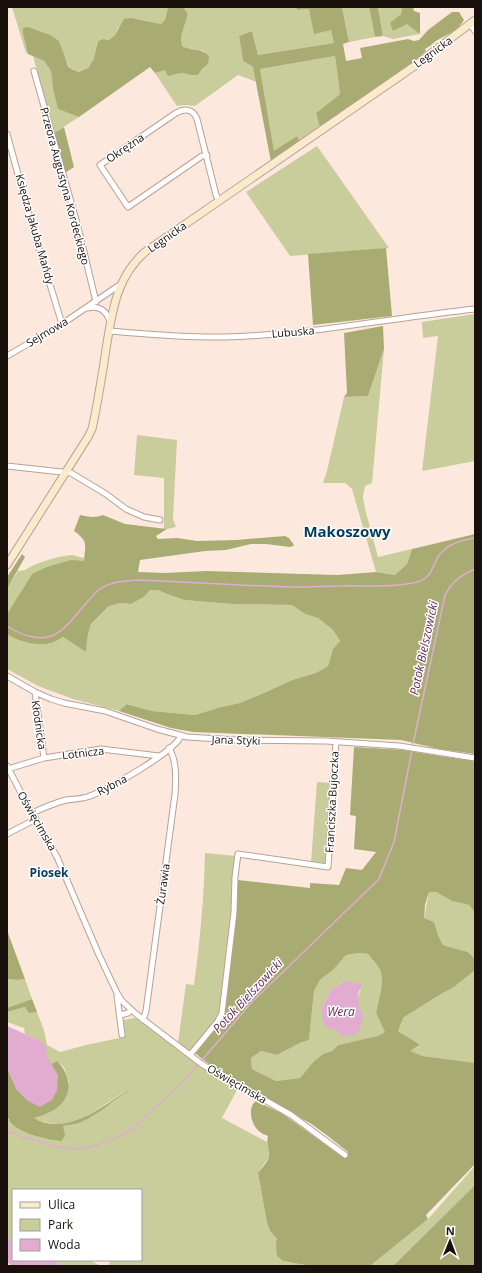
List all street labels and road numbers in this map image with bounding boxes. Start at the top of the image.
street label: Legnicka [410,32,455,71]
street label: Przeora Augustyna Kordeckiego [37,105,94,267]
street label: Okrężna [103,129,147,166]
street label: Księdza Jakuba Mańdy [13,172,59,286]
street label: Legnicka [144,218,189,256]
street label: Sejmowa [23,313,71,350]
street label: Lubuska [271,322,315,341]
street label: Kłodnicka [29,699,50,751]
street label: Jana Styki [210,731,261,748]
street label: Lotnicza [61,742,105,763]
street label: Franciszka Bujoczka [321,751,342,853]
street label: Rybna [94,771,129,798]
street label: Oświęcimska [14,788,61,853]
street label: Żurawia [152,863,173,905]
street label: Oświęcimska [205,1060,270,1107]

